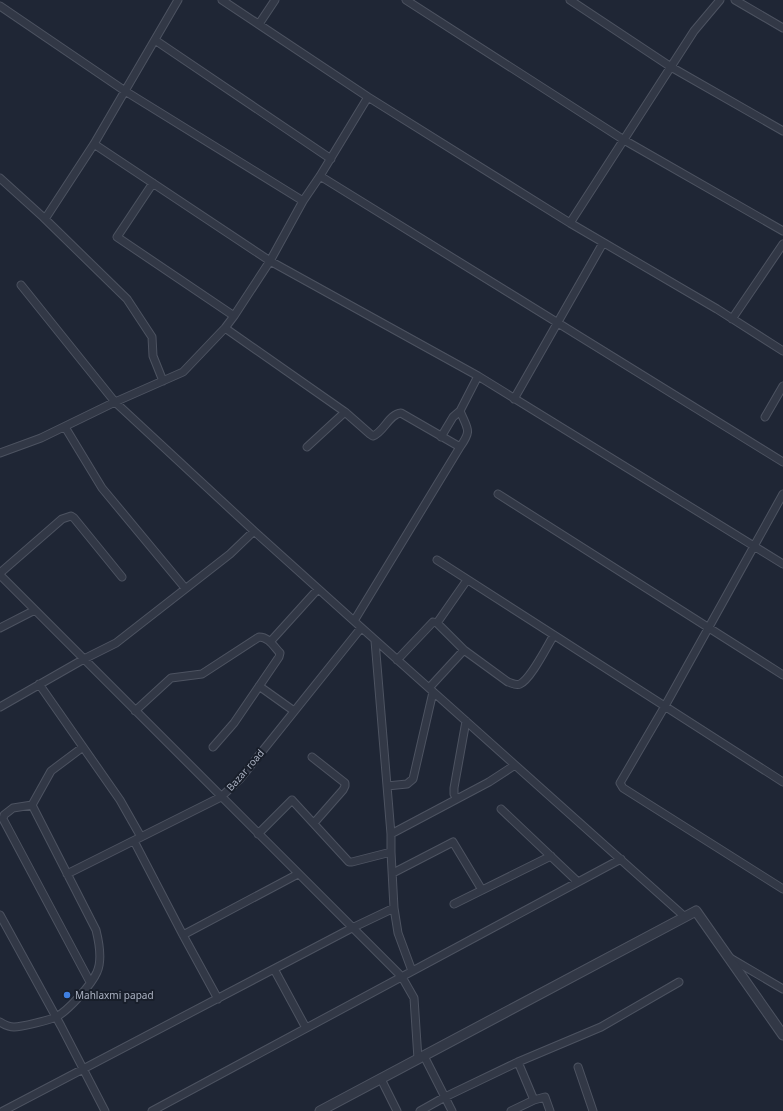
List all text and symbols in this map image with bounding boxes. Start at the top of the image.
street label: Bazar road [223,746,267,794]
place label: Mahlaxmi papad [75,988,154,1002]
marker: Mahlaxmi papad [62,990,72,1000]

